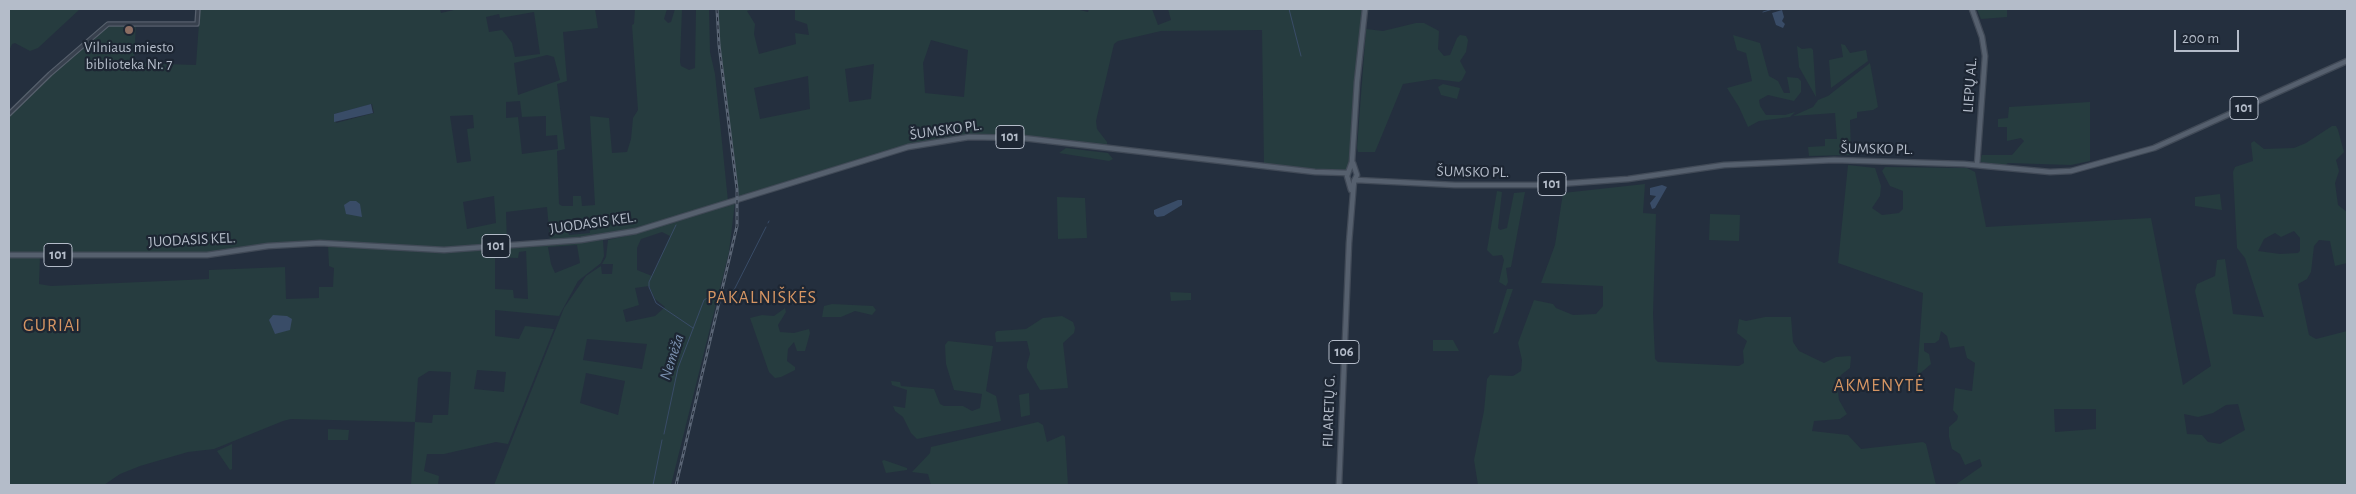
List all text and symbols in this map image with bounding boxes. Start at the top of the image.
scale bar [2176,20,2241,52]
marker: Vilniaus miesto biblioteka Nr. 7 [123,24,135,36]
text: 200 m [2182,31,2219,46]
place label: Vilniaus miesto biblioteka Nr. 7 [84,38,174,73]
street label: LIEPŲ AL. [1959,57,1981,113]
road number: 101 [2230,96,2258,120]
street label: ŠUMSKO PL. [909,116,983,144]
road number: 101 [996,125,1024,148]
street label: ŠUMSKO PL. [1840,139,1914,159]
street label: ŠUMSKO PL. [1436,162,1510,182]
road number: 101 [1538,172,1566,195]
street label: JUODASIS KEL. [548,208,638,238]
street label: JUODASIS KEL. [148,229,236,251]
road number: 101 [482,235,510,258]
road number: 101 [44,244,72,266]
district label: PAKALNIŠKĖS [706,287,818,309]
district label: GURIAI [22,315,82,337]
water label: Nemėža [656,332,688,382]
road number: 106 [1329,341,1359,364]
street label: FILARETŲ G. [1319,374,1339,448]
district label: AKMENYTĖ [1833,375,1925,397]

